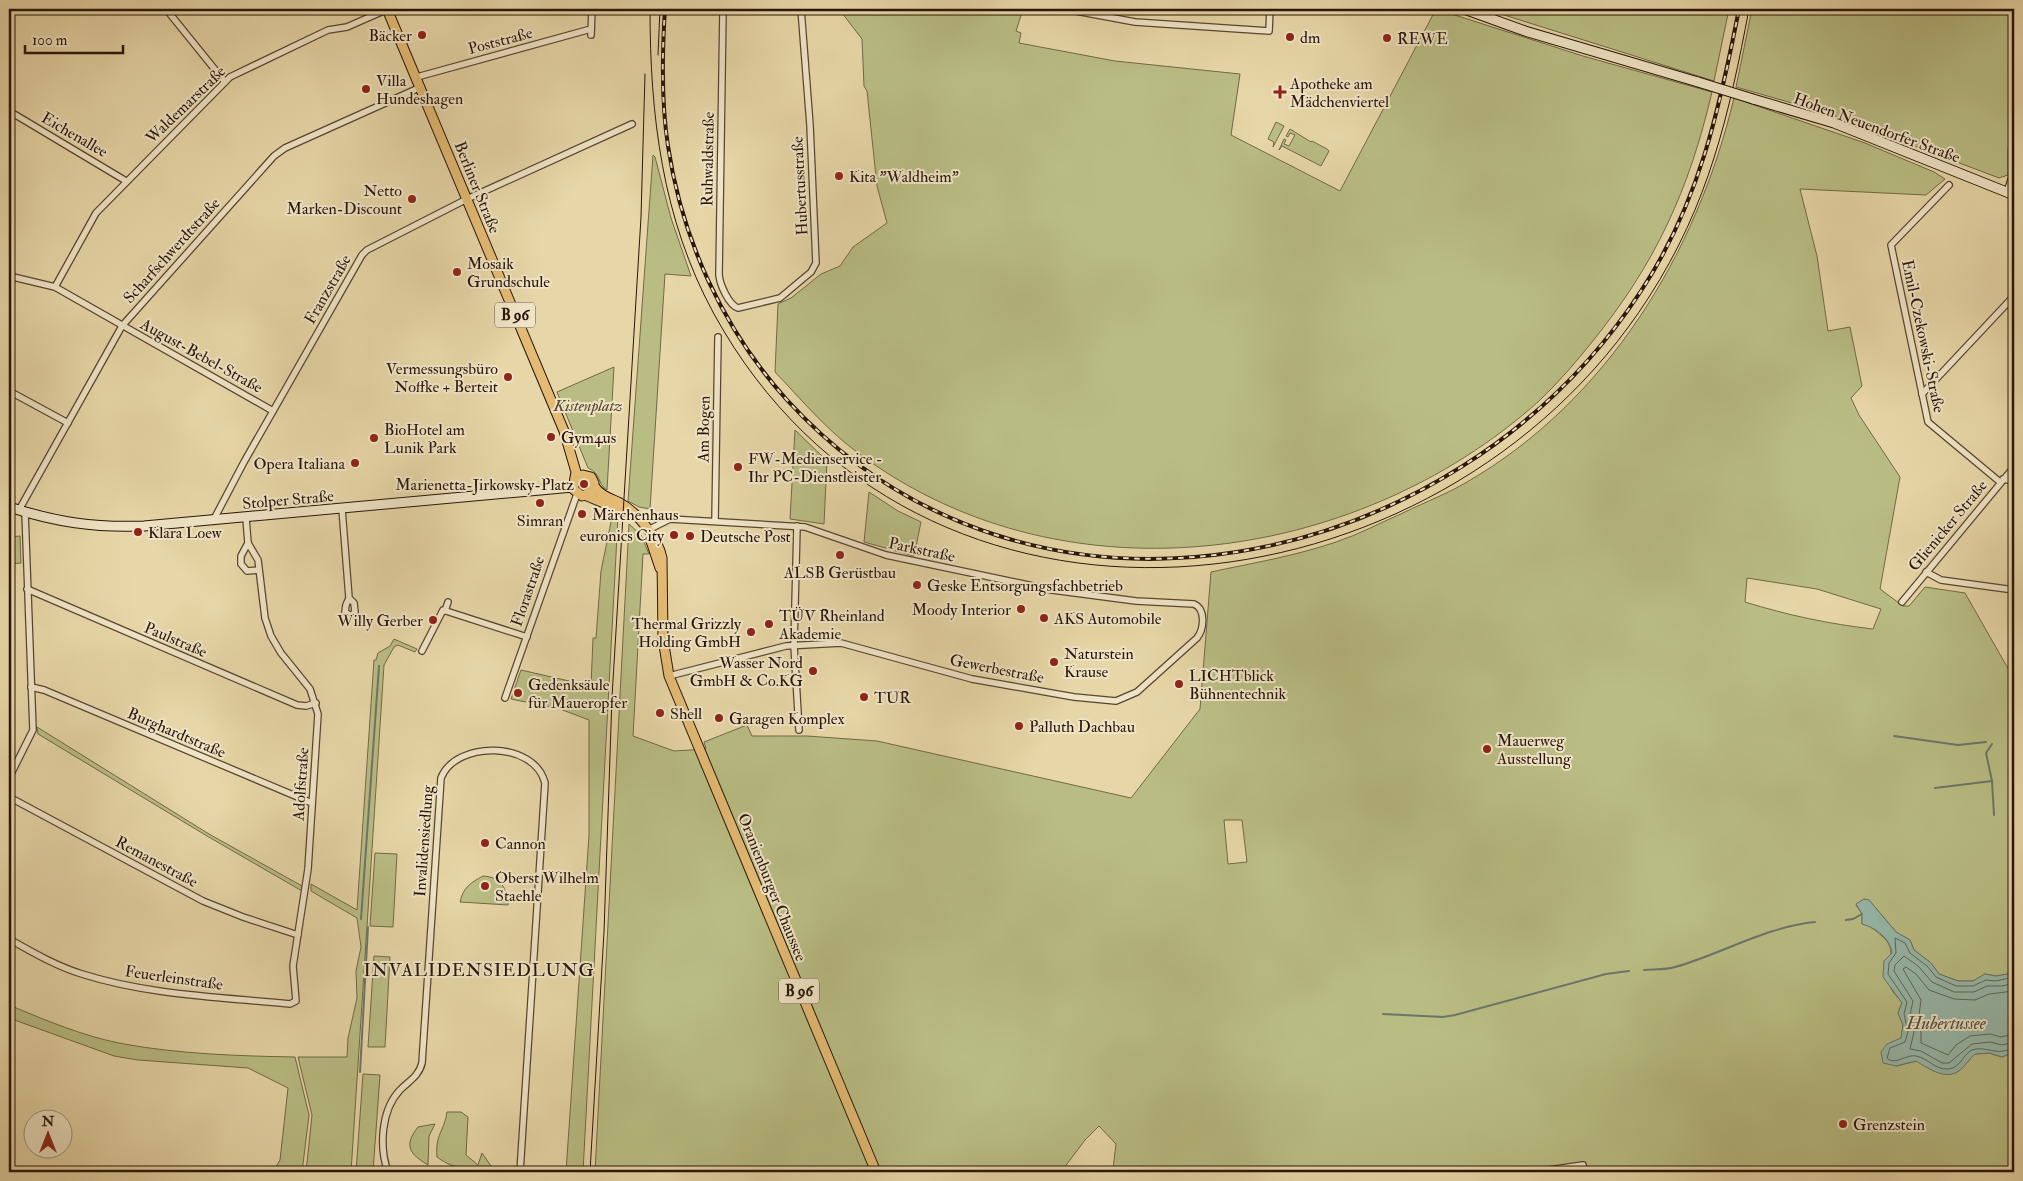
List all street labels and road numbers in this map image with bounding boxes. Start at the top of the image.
street label: Poststraße [466,23,535,59]
street label: Waldemarstraße [141,61,230,149]
street label: Hohen Neuendorfer Straße [1791,89,1963,167]
street label: Eichenallee [38,108,112,162]
street label: Ruhwaldstraße [697,111,719,206]
street label: Hubertusstraße [787,136,813,236]
street label: Berliner Straße [450,138,505,237]
street label: Scharfschwerdtstraße [119,193,225,308]
street label: Franzstraße [300,251,356,328]
street label: Emil-Czekowski-Straße [1897,258,1949,415]
road number: B 96 [495,302,535,328]
street label: August-Bebel-Straße [136,314,266,398]
street label: Am Bogen [693,395,715,464]
street label: Glienicker Straße [1904,476,1992,575]
street label: Stolper Straße [241,486,335,515]
street label: Parkstraße [887,533,957,567]
street label: Florastraße [507,553,549,629]
street label: Paulstraße [141,618,210,662]
street label: Gewerbestraße [948,650,1046,688]
street label: Burghardtstraße [124,703,229,763]
street label: Adolfstraße [288,746,314,822]
street label: Invalidensiedlung [410,784,438,897]
street label: Oranienburger Chaussee [733,810,811,965]
street label: Remanestraße [112,832,201,892]
street label: Feuerleinstraße [123,961,225,995]
road number: B 96 [779,978,819,1004]

